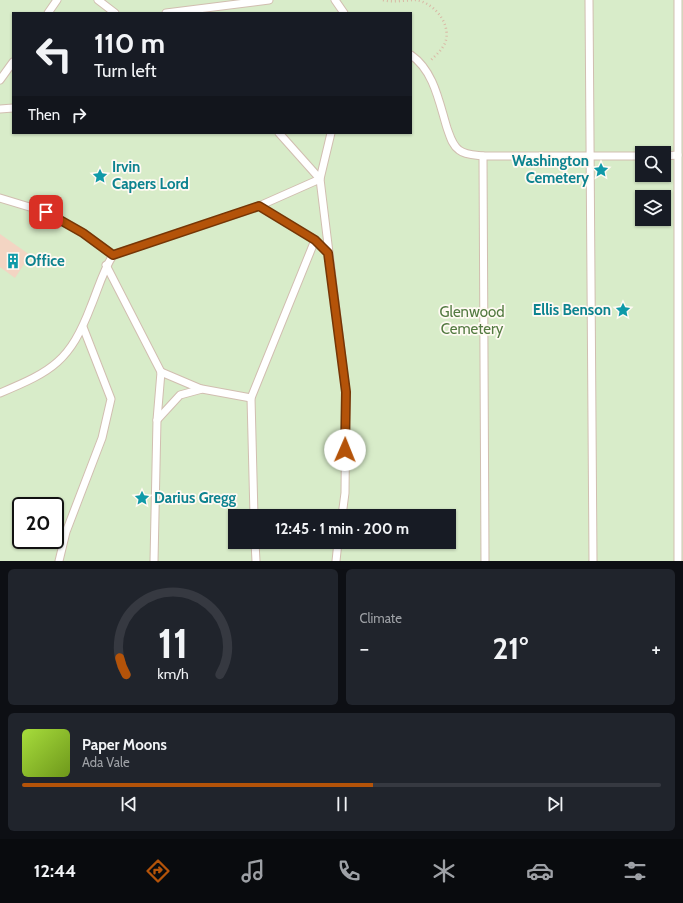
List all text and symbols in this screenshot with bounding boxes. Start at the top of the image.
text: 110 m [94,26,165,60]
icon: left [28,28,80,80]
text: Turn left [94,60,157,82]
icon: right [68,104,90,126]
text: Then [28,106,60,124]
map controls [635,146,671,226]
button: search [635,146,671,182]
place label: Washington Cemetery [512,152,590,187]
place label: Irvin Capers Lord [112,158,189,193]
place icon: Washington Cemetery [592,161,610,179]
place icon: Irvin Capers Lord [91,167,109,185]
button: layers [635,190,671,226]
pin [29,195,63,229]
icon: arrive [35,201,57,223]
building icon: Office [4,252,22,270]
place label: Office [25,252,65,270]
place label: Ellis Benson [533,301,611,319]
place icon: Ellis Benson [614,301,632,319]
park label: Glenwood Cemetery [439,303,505,338]
position arrow [324,429,366,471]
place icon: Darius Gregg [133,489,151,507]
place label: Darius Gregg [154,489,237,507]
speed limit sign: 20 [12,497,64,549]
text: 12:45 · 1 min · 200 m [275,520,409,538]
text: Climate [360,610,402,626]
text: 11 [157,618,188,668]
text: 21° [492,630,528,667]
text: − [360,635,369,662]
text: + [651,635,661,662]
text: km/h [157,665,188,683]
text: Paper Moons [82,736,167,754]
text: Ada Vale [82,754,130,770]
icon: previous [118,793,140,815]
icon: pause [331,793,353,815]
icon: next [544,793,566,815]
icon: directions [144,857,172,885]
icon: music [239,857,267,885]
icon: phone [335,857,363,885]
icon: climate [430,857,458,885]
icon: car [526,857,554,885]
icon: filters [621,857,649,885]
text: 12:44 [34,860,76,882]

